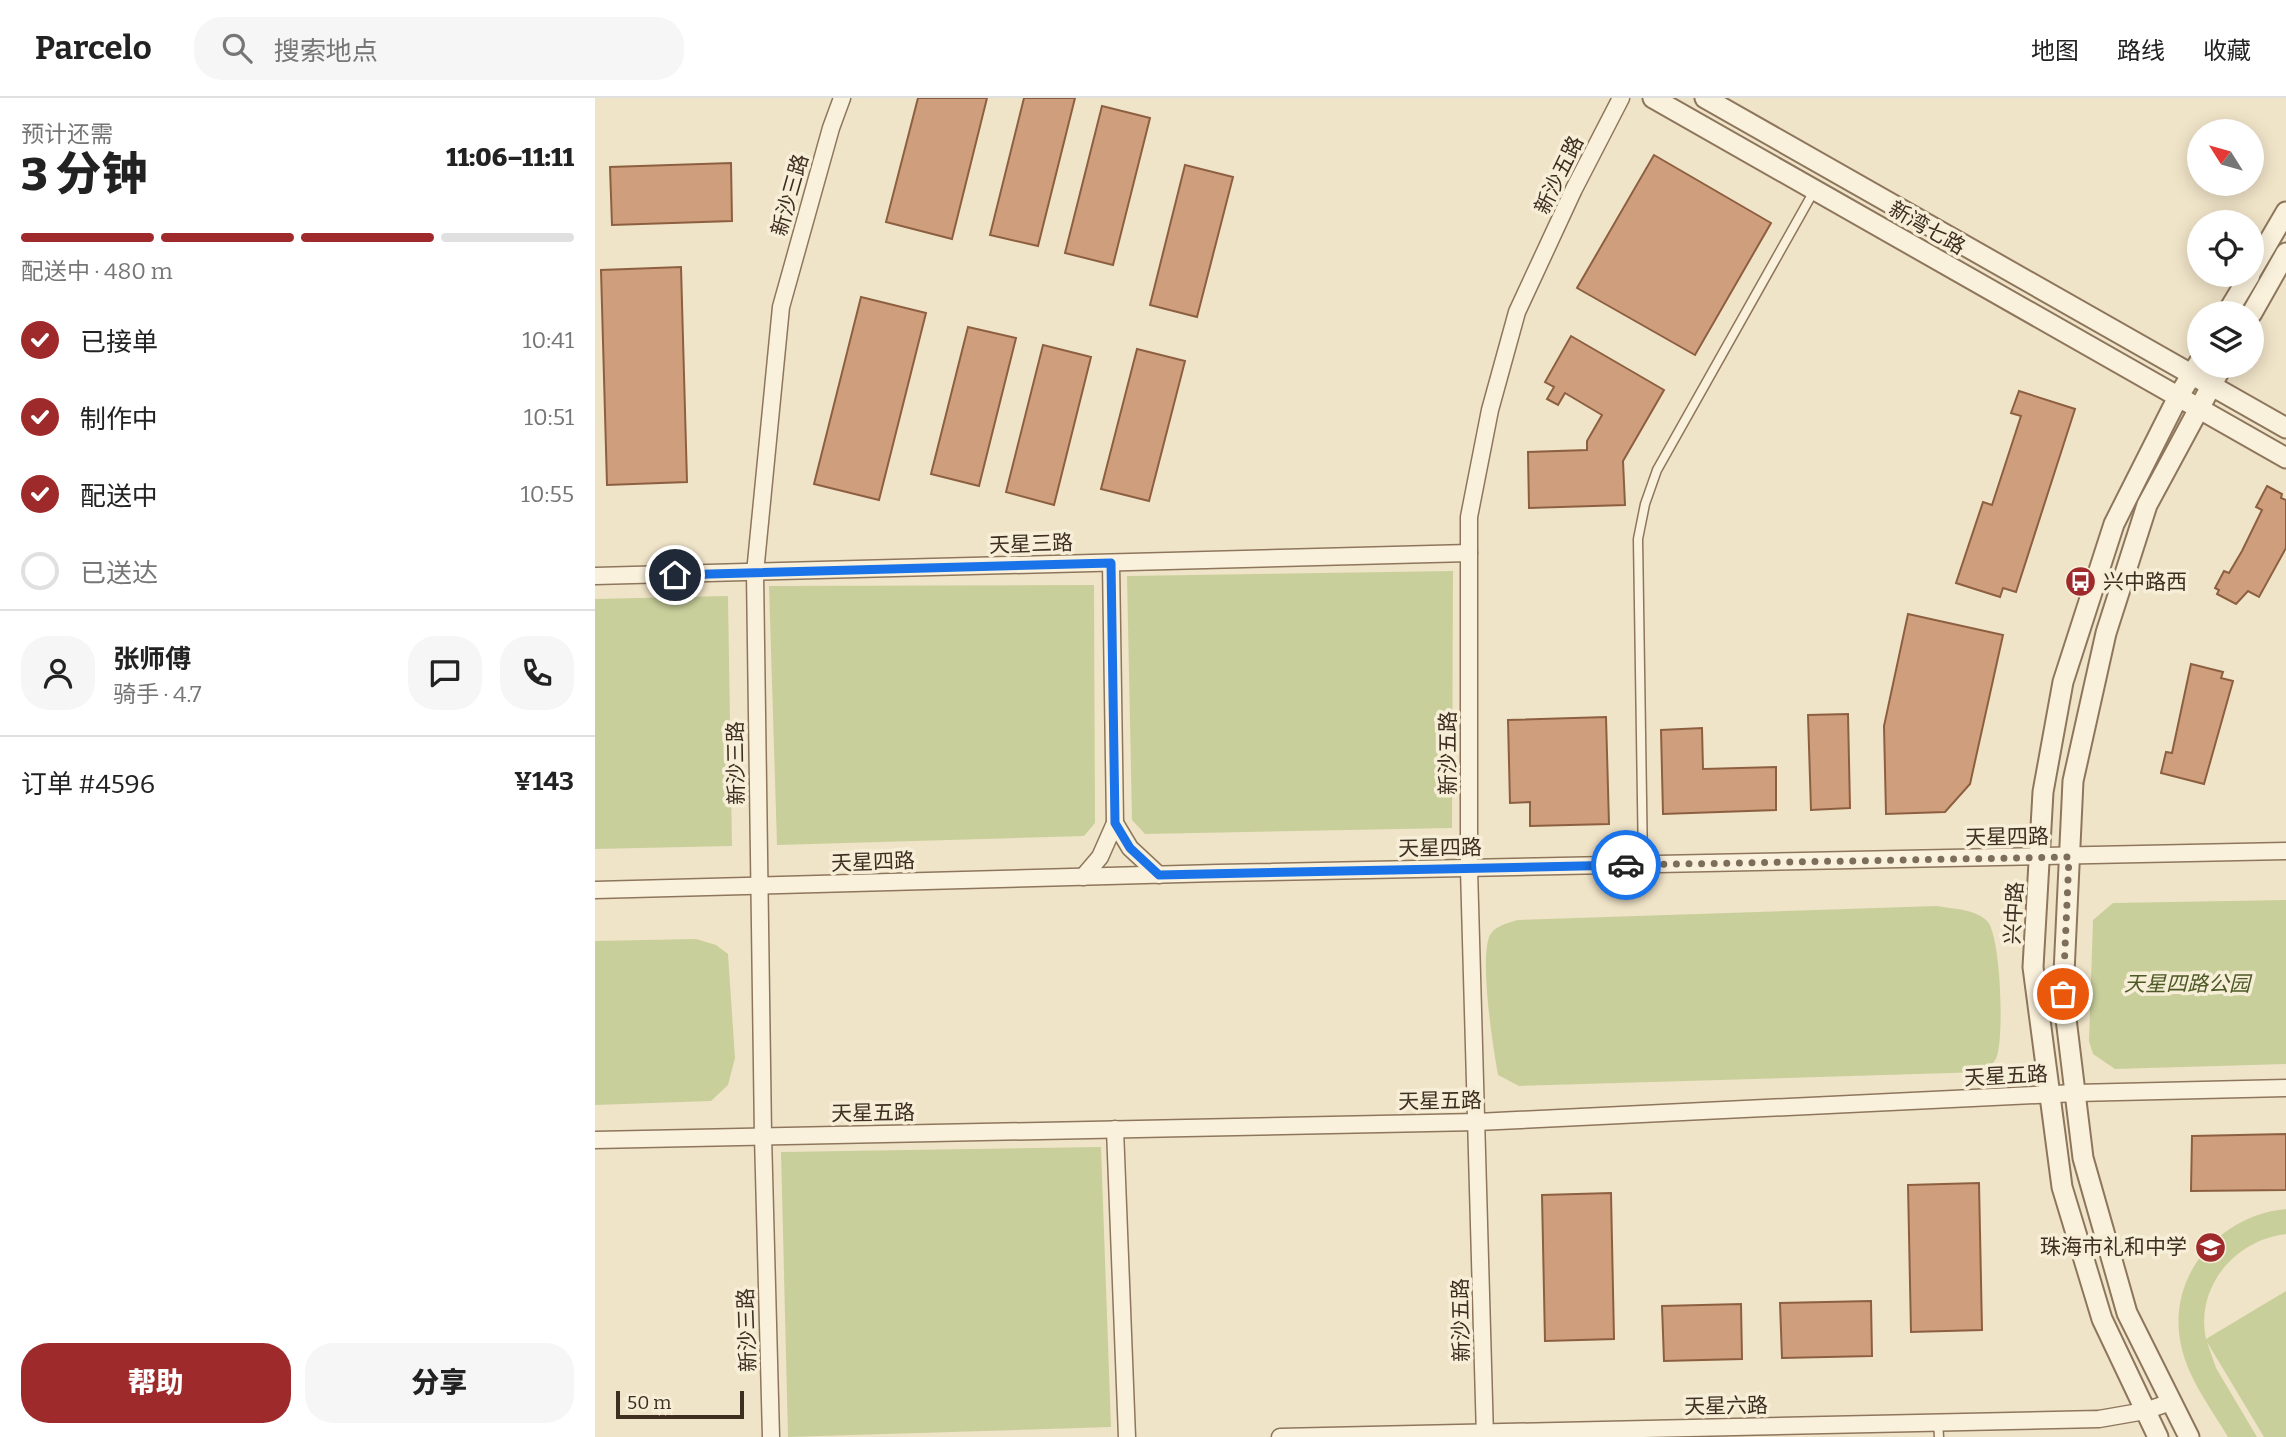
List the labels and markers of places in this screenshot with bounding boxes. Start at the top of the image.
pin [645,545,705,605]
bus stop icon: 兴中路西 [2063,565,2097,599]
place label: 兴中路西 [2103,569,2187,595]
pin [2033,964,2093,1024]
school or university icon: 珠海市礼和中学 [2193,1230,2227,1264]
place label: 珠海市礼和中学 [2040,1234,2187,1260]

